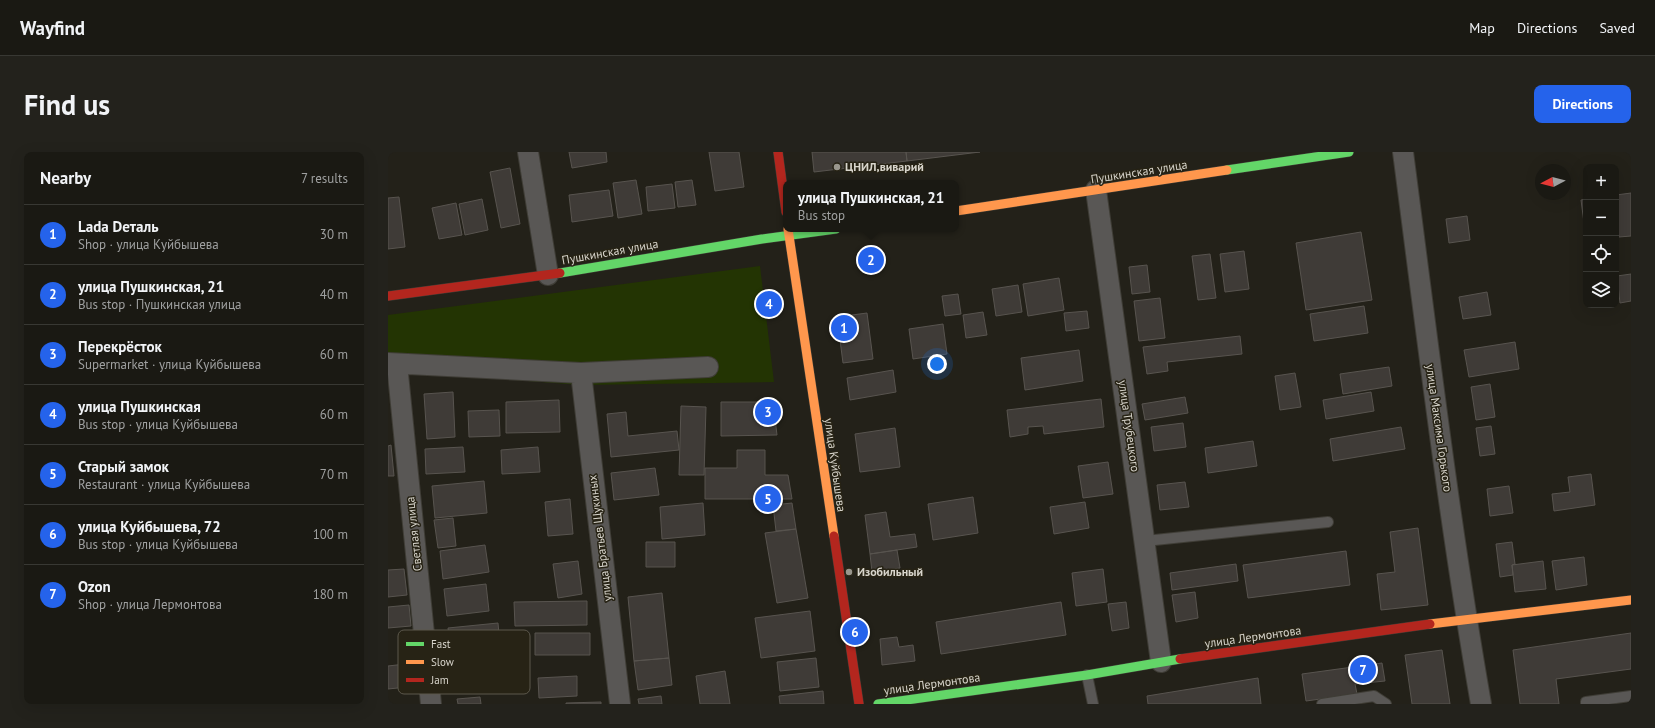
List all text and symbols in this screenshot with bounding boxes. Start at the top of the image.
text: Wayfind [20,16,85,40]
text: Map [1469,19,1495,37]
text: Directions [1517,19,1577,37]
text: Saved [1599,19,1635,37]
button: Directions [1534,85,1631,123]
text: Find us [24,86,110,123]
street label: Пушкинская улица [1090,156,1188,187]
place label: ЦНИЛ,виварий [845,159,924,174]
marker: ЦНИЛ,виварий [832,162,842,172]
north arrow [1535,164,1571,200]
map controls [1583,164,1619,308]
button: + [1583,164,1619,200]
text: Nearby [40,167,91,189]
text: 7 results [301,170,348,187]
popup [783,180,959,232]
text: улица Пушкинская, 21 [798,188,944,207]
button: − [1583,200,1619,236]
text: Bus stop [798,207,845,224]
text: Lada Dеталь [78,217,159,236]
text: 1 [49,226,57,243]
text: 30 m [320,226,348,243]
text: Shop · улица Куйбышева [78,236,219,253]
street label: Пушкинская улица [561,236,659,267]
button: locate [1583,236,1619,272]
pin: 2 [858,245,884,275]
button: layers [1583,272,1619,308]
text: улица Пушкинская, 21 [78,277,224,296]
text: 2 [49,286,57,303]
text: 40 m [320,286,348,303]
pin: 4 [756,289,782,319]
text: Bus stop · Пушкинская улица [78,296,241,313]
pin: 1 [831,313,857,343]
text: Перекрёсток [78,337,162,356]
text: 3 [49,346,57,363]
text: 60 m [320,346,348,363]
your location [927,354,947,374]
text: Supermarket · улица Куйбышева [78,356,261,373]
street label: улица Максима Горького [1423,363,1456,493]
street label: улица Трубецкого [1116,379,1143,473]
text: улица Пушкинская [78,397,201,416]
pin: 3 [755,397,781,427]
text: 4 [49,406,57,423]
text: 60 m [320,406,348,423]
text: Bus stop · улица Куйбышева [78,416,238,433]
street label: улица Куйбышева [821,417,849,513]
text: Старый замок [78,457,169,476]
text: 5 [49,466,57,483]
text: 70 m [320,466,348,483]
street label: улица Братьев Щукиных [584,474,615,602]
text: Restaurant · улица Куйбышева [78,476,250,493]
pin: 5 [755,484,781,514]
street label: Светлая улица [402,496,425,572]
text: улица Куйбышева, 72 [78,517,221,536]
text: 6 [49,526,57,543]
text: 100 m [313,526,348,543]
text: Bus stop · улица Куйбышева [78,536,238,553]
place label: Изобильный [857,564,923,579]
marker: Изобильный [844,567,854,577]
text: Ozon [78,577,111,596]
text: 7 [49,586,57,603]
text: 180 m [313,586,348,603]
text: Shop · улица Лермонтова [78,596,222,613]
pin: 6 [842,617,868,647]
street label: улица Лермонтова [1204,622,1302,651]
legend [398,630,530,694]
text: Fast [431,637,451,651]
text: Slow [431,655,454,669]
pin: 7 [1350,655,1376,685]
street label: улица Лермонтова [883,669,981,698]
text: Jam [430,673,449,687]

